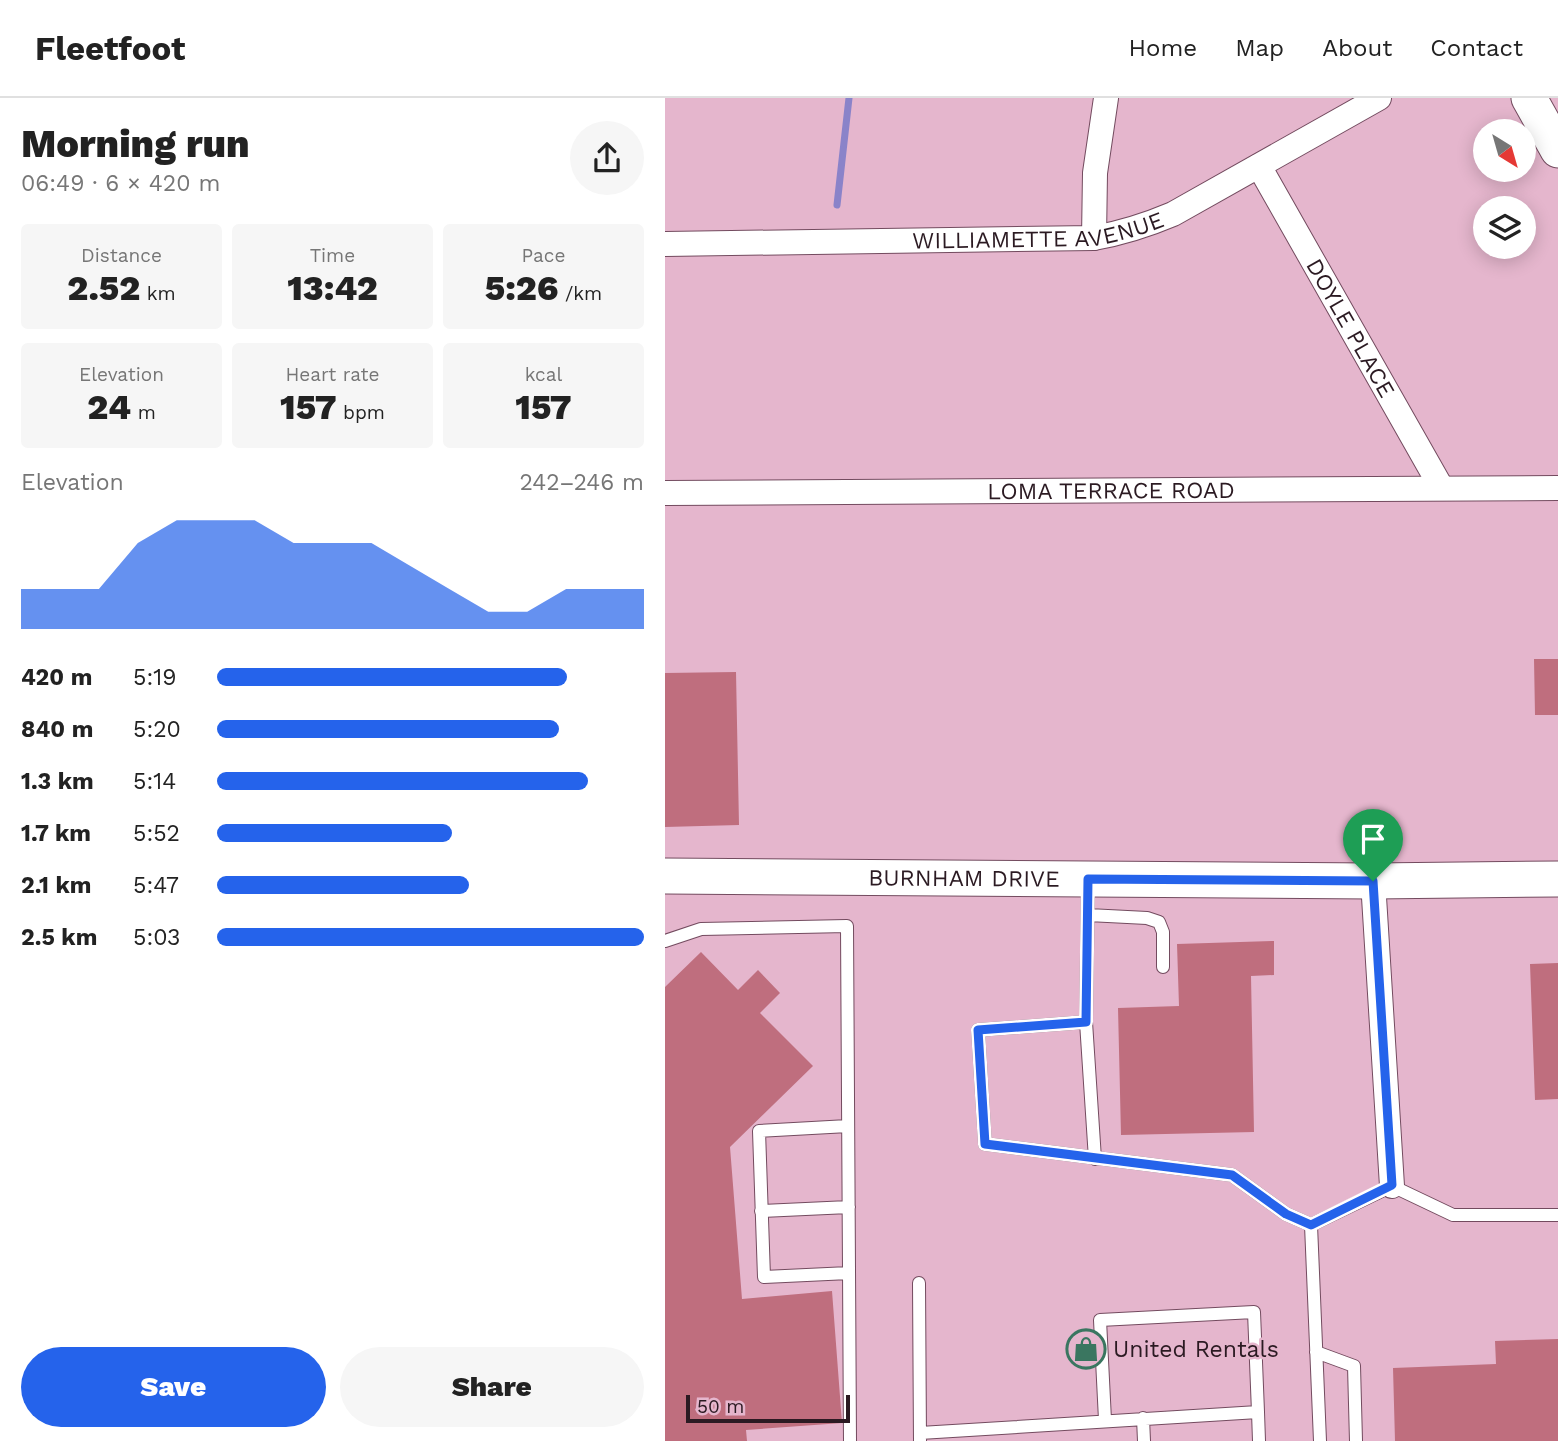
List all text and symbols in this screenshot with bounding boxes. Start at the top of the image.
text: Fleetfoot [35,29,186,68]
text: Home [1129,34,1197,62]
text: Map [1235,34,1284,62]
text: About [1322,34,1392,62]
text: Contact [1430,34,1523,62]
north arrow [1473,119,1537,182]
map controls [1473,119,1536,259]
button: share [570,121,644,195]
text: Morning run [21,122,250,166]
text: 06:49 · 6 × 420 m [21,170,220,197]
button: layers [1473,196,1536,259]
street label: WILLIAMETTE AVENUE [912,206,1168,254]
text: Distance [81,244,162,267]
text: Time [310,244,355,267]
text: Pace [522,244,565,267]
street label: DOYLE PLACE [1301,254,1401,402]
text: 2.52 [67,267,140,309]
text: 13:42 [287,267,378,309]
text: 5:26 [485,267,559,309]
text: km [140,282,176,305]
text: /km [559,282,602,305]
text: Elevation [79,363,164,386]
text: Heart rate [286,363,379,386]
text: kcal [525,363,562,386]
text: 24 [87,386,131,428]
text: 157 [280,386,337,428]
text: 157 [515,386,572,428]
text: m [131,401,156,424]
text: bpm [337,401,385,424]
text: Elevation [21,469,124,496]
text: 242–246 m [519,469,644,496]
street label: LOMA TERRACE ROAD [987,476,1235,505]
text: 420 m [21,664,92,691]
text: 5:19 [133,664,176,691]
text: 840 m [21,716,93,743]
text: 5:20 [133,716,181,743]
text: 1.3 km [21,768,94,795]
text: 5:14 [133,768,176,795]
pin [1343,809,1403,881]
text: 1.7 km [21,820,91,847]
text: 5:52 [133,820,180,847]
icon: arrive [1354,820,1392,858]
street label: BURNHAM DRIVE [868,864,1060,892]
text: 2.1 km [21,872,92,899]
text: 5:47 [133,872,179,899]
text: 2.5 km [21,924,97,951]
text: 5:03 [133,924,180,951]
shop icon: United Rentals [1065,1328,1107,1370]
place label: United Rentals [1113,1336,1279,1363]
button: Save [21,1347,326,1427]
button: Share [340,1347,644,1427]
scale bar [686,1392,851,1424]
text: 50 m [697,1395,744,1418]

